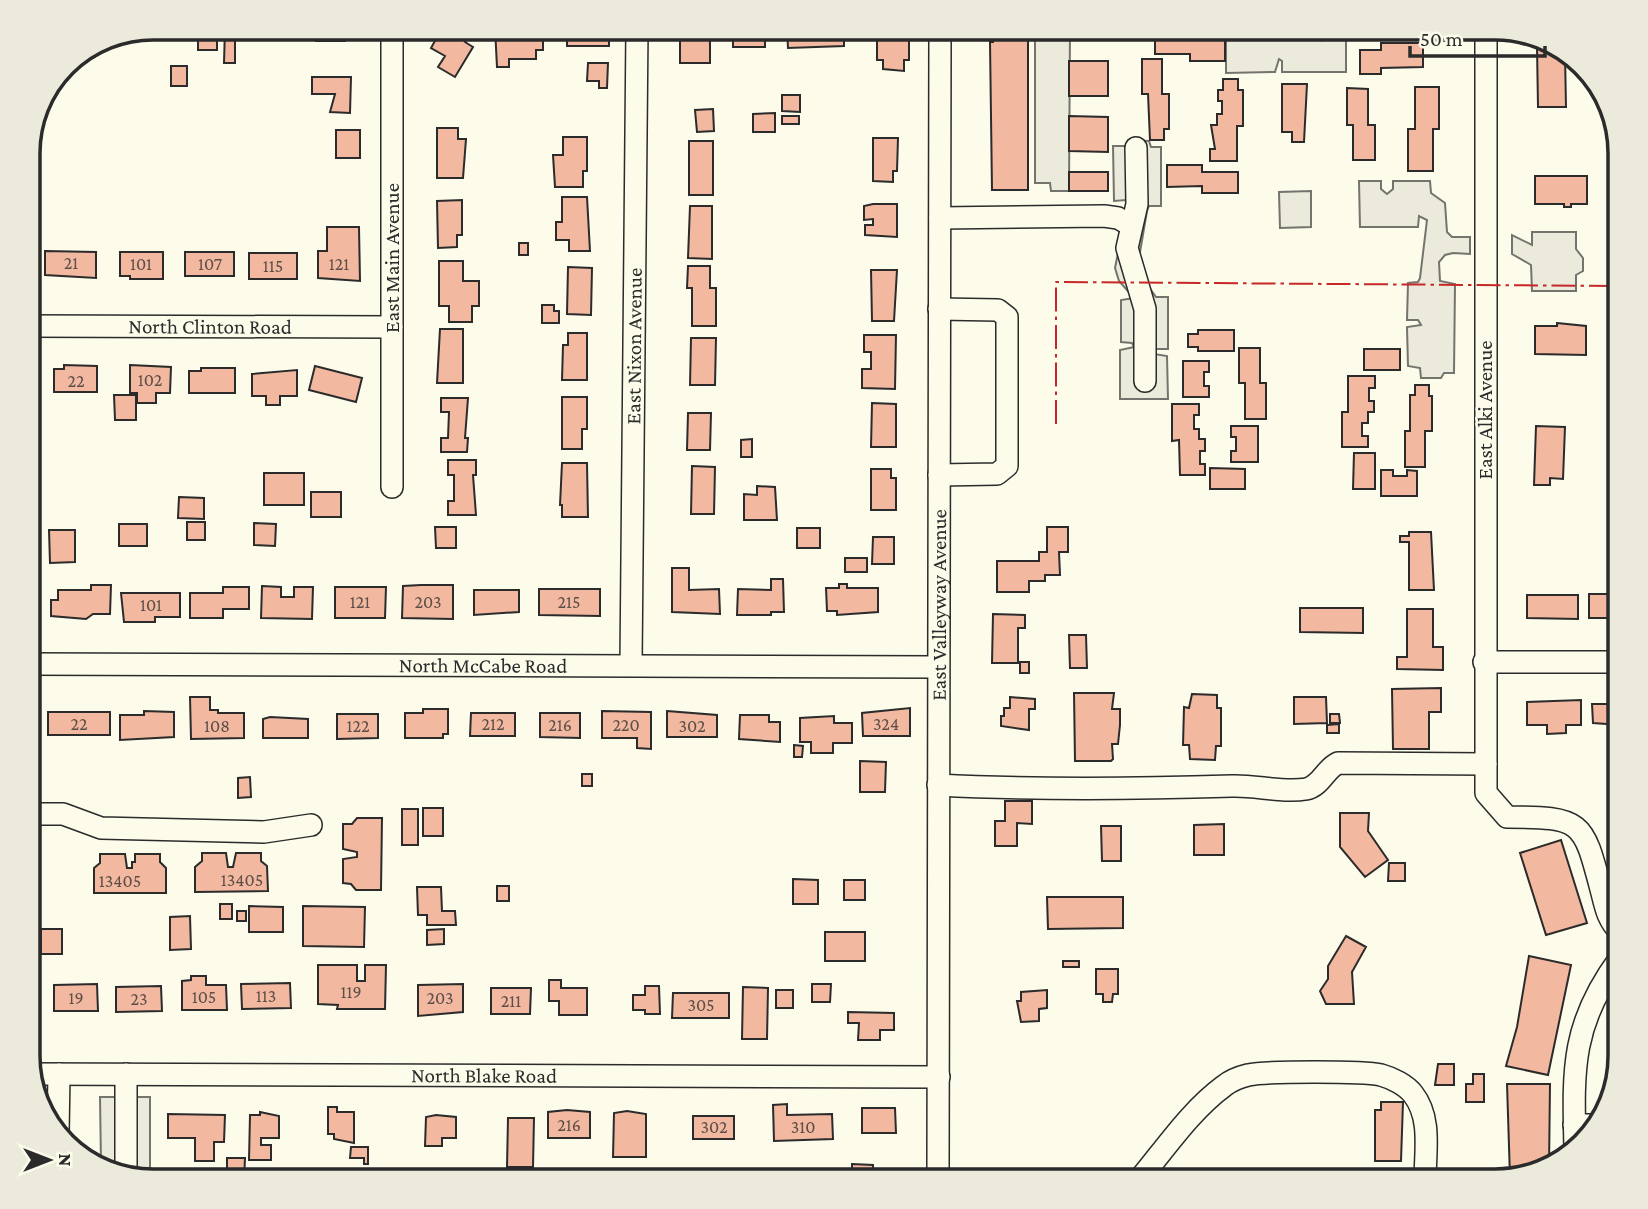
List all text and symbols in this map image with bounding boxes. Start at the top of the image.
scale bar [1410,14,1545,58]
text: 50 m [1420,27,1463,51]
street label: East Main Avenue [380,183,404,333]
house number: 21 [64,253,78,273]
house number: 101 [130,254,152,274]
house number: 107 [198,254,222,274]
house number: 121 [329,254,349,274]
house number: 115 [263,256,283,276]
street label: East Nixon Avenue [621,268,647,424]
street label: North Clinton Road [128,314,292,339]
street label: East Alki Avenue [1473,340,1497,480]
house number: 102 [138,370,162,390]
house number: 22 [67,371,85,391]
street label: East Valleyway Avenue [927,509,951,701]
house number: 121 [350,592,370,612]
house number: 203 [414,592,442,612]
house number: 215 [557,592,581,612]
house number: 101 [140,595,162,615]
street label: North McCabe Road [399,653,567,678]
house number: 22 [70,714,88,734]
house number: 212 [481,714,505,734]
house number: 324 [873,714,899,734]
house number: 216 [548,715,572,735]
house number: 220 [612,715,640,735]
house number: 108 [204,716,230,736]
house number: 122 [346,716,370,736]
house number: 302 [678,716,706,736]
house number: 13405 [221,870,263,890]
house number: 13405 [99,871,141,891]
house number: 119 [340,982,362,1002]
house number: 113 [256,986,276,1006]
house number: 105 [192,987,216,1007]
house number: 19 [68,988,84,1008]
house number: 203 [426,988,454,1008]
house number: 23 [130,989,148,1009]
house number: 211 [501,991,521,1011]
house number: 305 [687,995,715,1015]
street label: North Blake Road [411,1063,557,1088]
house number: 216 [557,1115,581,1135]
house number: 302 [700,1117,728,1137]
house number: 310 [791,1117,815,1137]
north arrow [14,1125,84,1195]
text: N [55,1154,76,1167]

